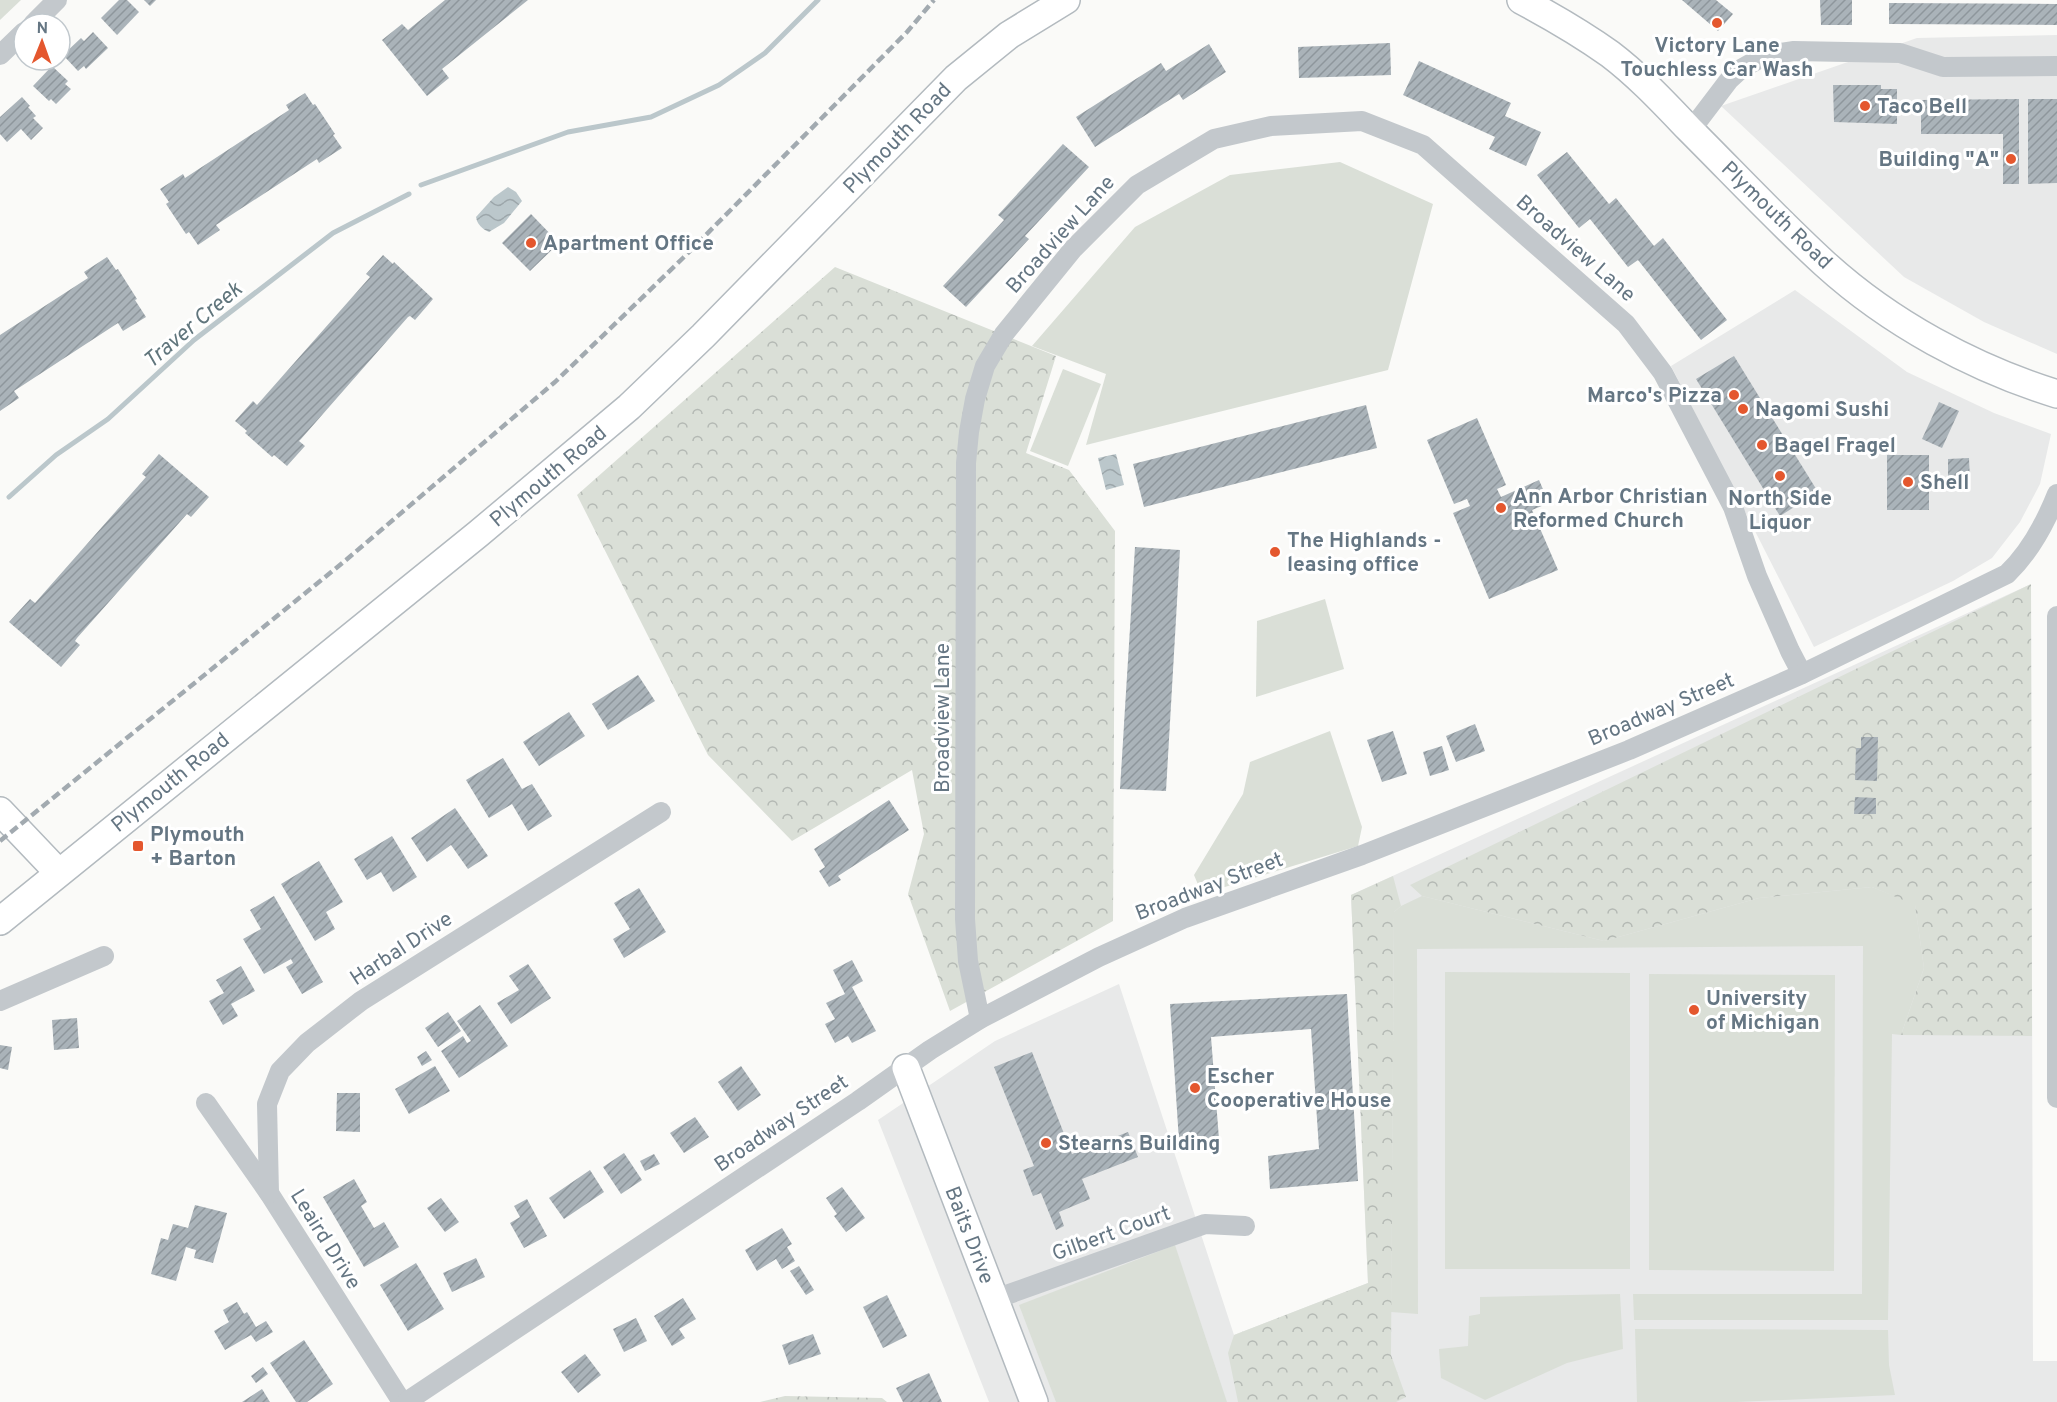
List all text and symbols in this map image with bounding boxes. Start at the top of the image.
north arrow [12,12,72,72]
marker: Victory Lane Touchless Car Wash [1710,16,1724,30]
text: N [36,19,48,39]
place label: Victory Lane Touchless Car Wash [1621,33,1813,84]
street label: Plymouth Road [838,78,958,200]
place label: Taco Bell [1877,94,1967,121]
marker: Taco Bell [1858,99,1872,113]
place label: Building "A" [1878,147,1999,174]
marker: Building "A" [2004,152,2018,166]
street label: Plymouth Road [1715,156,1837,276]
street label: Broadview Lane [1001,170,1121,300]
street label: Broadview Lane [1509,190,1641,309]
place label: Apartment Office [543,231,714,258]
marker: Apartment Office [524,236,538,250]
water label: Traver Creek [139,276,249,375]
place label: Marco's Pizza [1587,383,1722,410]
marker: Marco's Pizza [1727,388,1741,402]
place label: Nagomi Sushi [1755,397,1889,424]
marker: Nagomi Sushi [1736,402,1750,416]
street label: Plymouth Road [485,420,613,534]
place label: Bagel Fragel [1774,433,1896,460]
marker: Bagel Fragel [1755,438,1769,452]
marker: North Side Liquor [1773,469,1787,483]
place label: Shell [1920,470,1969,497]
marker: Shell [1901,475,1915,489]
place label: Ann Arbor Christian Reformed Church [1513,484,1708,535]
place label: North Side Liquor [1728,486,1832,537]
marker: Ann Arbor Christian Reformed Church [1494,501,1508,515]
place label: The Highlands - leasing office [1287,528,1442,579]
marker: The Highlands - leasing office [1268,545,1282,559]
street label: Broadview Lane [930,643,957,793]
street label: Broadway Street [1584,667,1739,753]
street label: Plymouth Road [106,727,236,839]
place label: Plymouth + Barton [150,822,245,873]
marker: Plymouth + Barton [131,839,145,853]
street label: Broadway Street [1132,847,1287,928]
street label: Harbal Drive [345,906,458,992]
place label: University of Michigan [1706,986,1820,1037]
marker: University of Michigan [1687,1003,1701,1017]
place label: Escher Cooperative House [1207,1064,1391,1115]
street label: Broadway Street [710,1069,854,1179]
marker: Escher Cooperative House [1188,1081,1202,1095]
place label: Stearns Building [1058,1131,1220,1158]
marker: Stearns Building [1039,1136,1053,1150]
street label: Baits Drive [938,1183,1000,1288]
street label: Leaird Drive [283,1185,366,1295]
street label: Gilbert Court [1049,1201,1174,1268]

